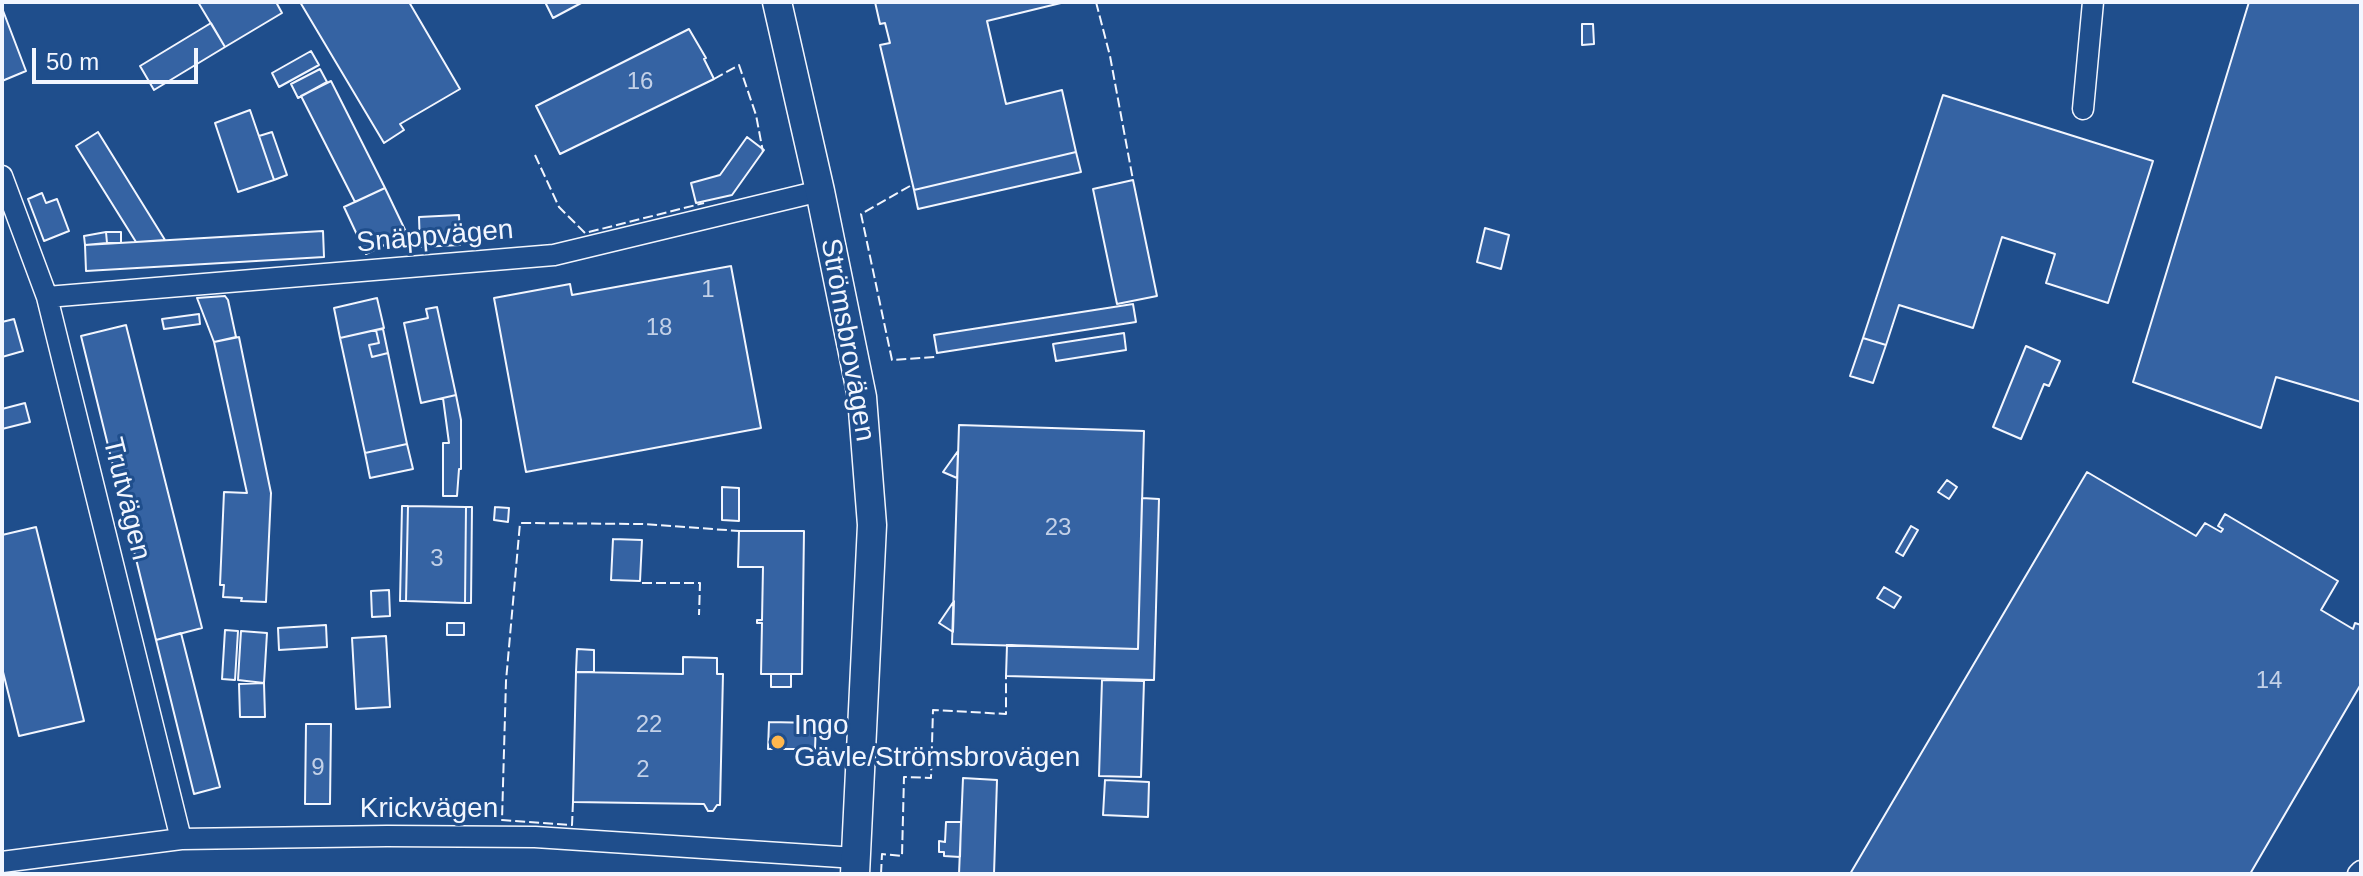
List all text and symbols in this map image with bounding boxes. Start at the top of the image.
scale bar [36,32,202,82]
text: 50 m [46,48,99,75]
house number: 16 [627,68,653,96]
street label: Snäppvägen [355,213,515,261]
street label: Strömsbrovägen [813,236,881,444]
house number: 1 [701,276,715,304]
house number: 18 [646,314,672,342]
street label: Trutvägen [95,434,157,564]
house number: 23 [1045,514,1071,542]
house number: 3 [430,545,444,573]
house number: 14 [2256,667,2282,695]
place label: Ingo Gävle/Strömsbrovägen [794,709,1080,775]
house number: 22 [636,711,662,739]
marker: Ingo Gävle/Strömsbrovägen [769,733,787,751]
house number: 9 [311,754,325,782]
house number: 2 [636,756,650,784]
street label: Krickvägen [360,792,498,826]

